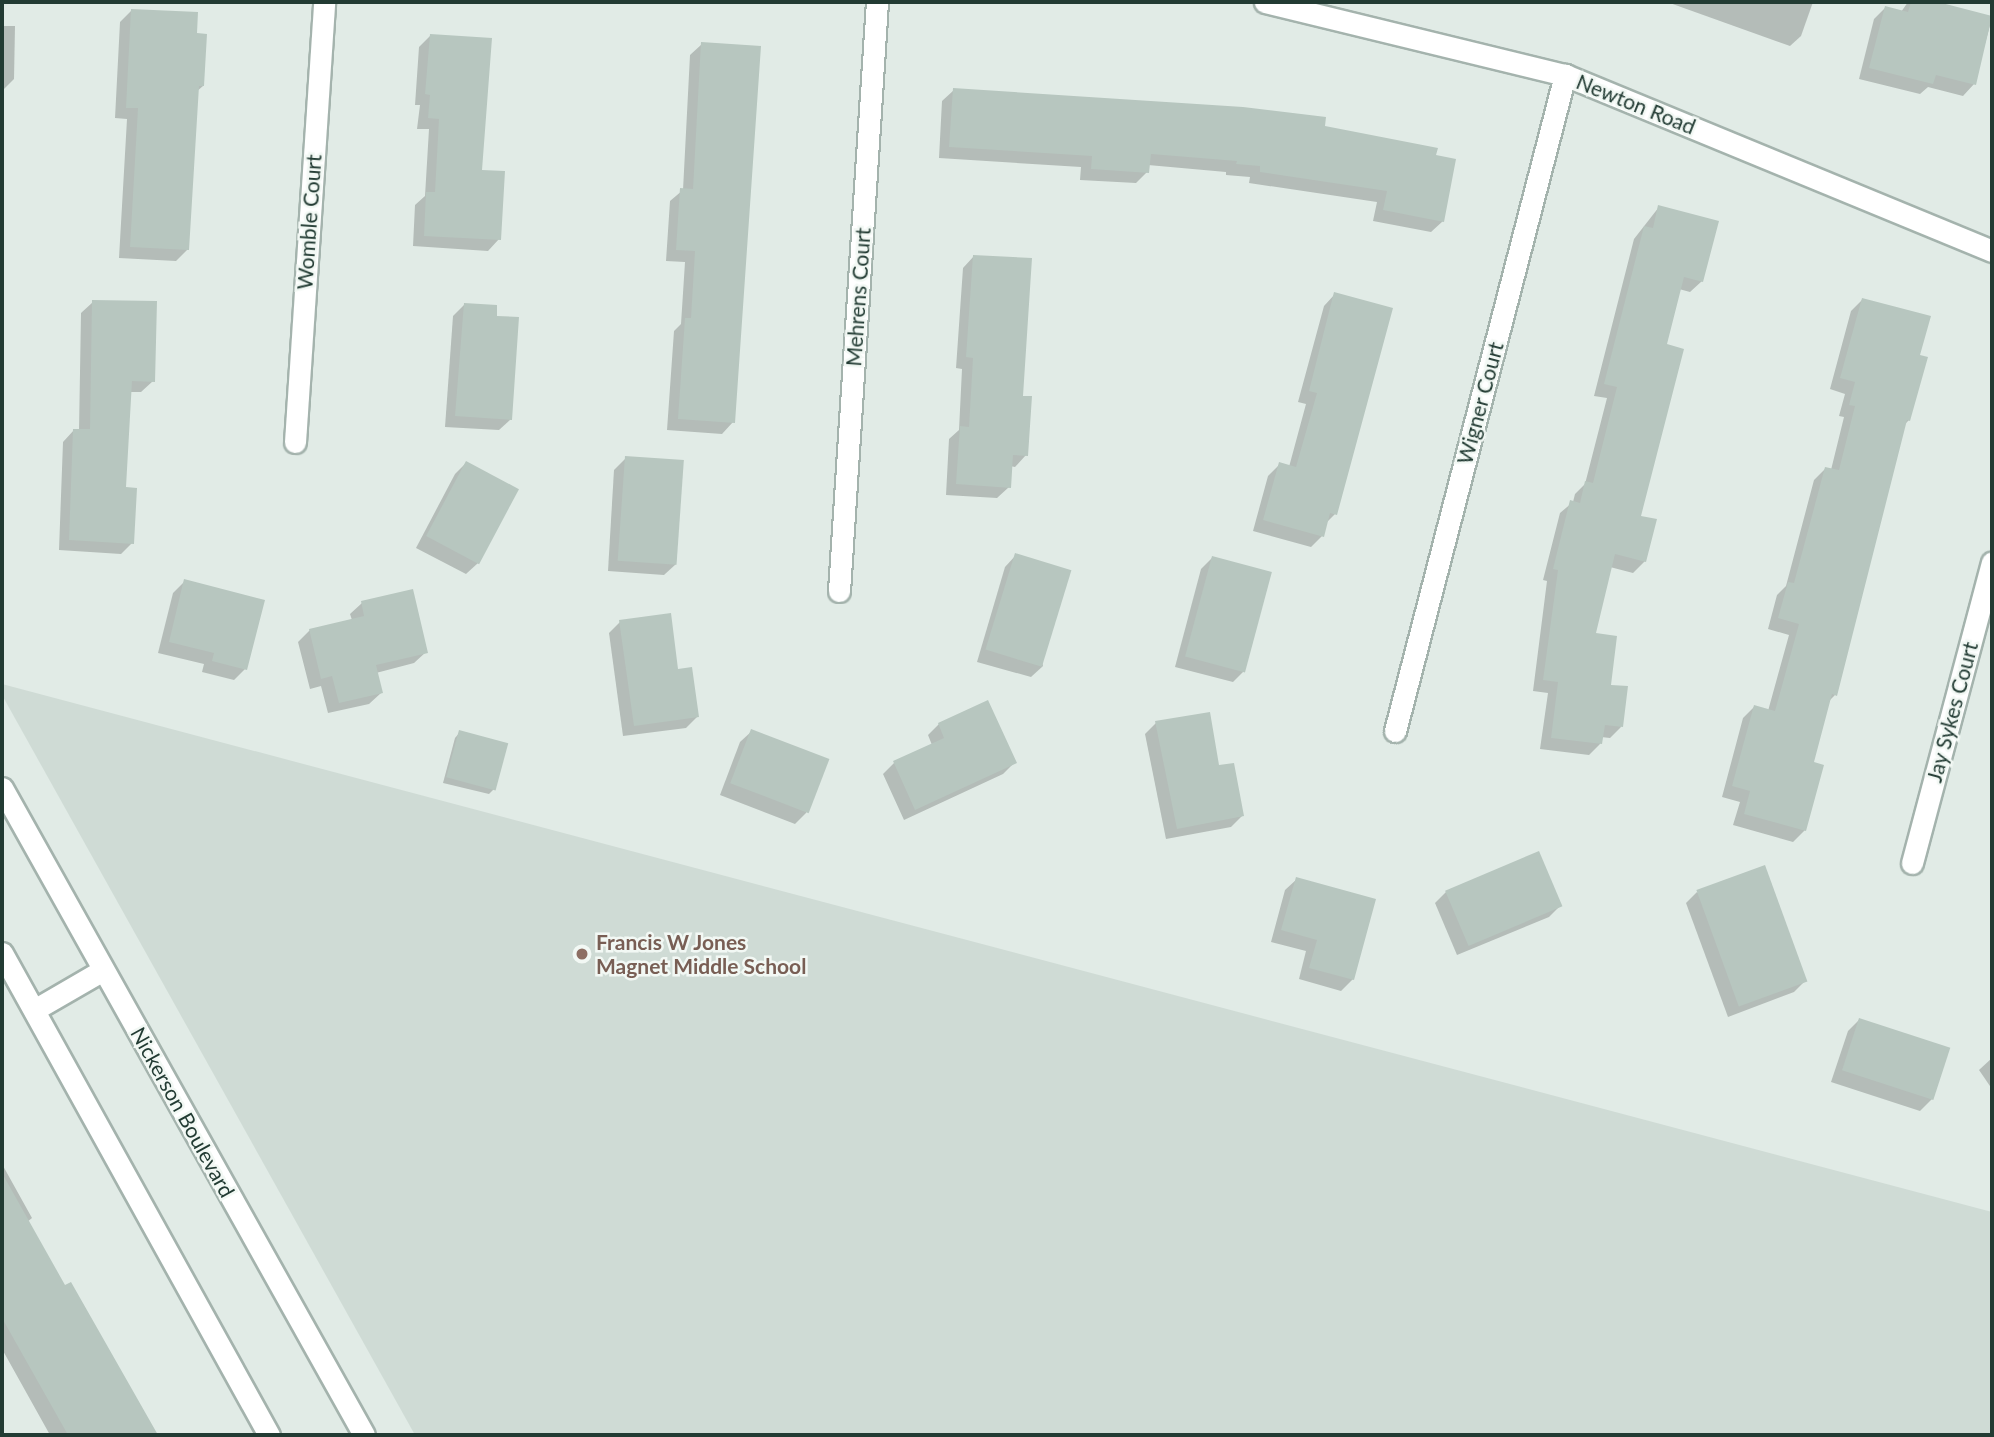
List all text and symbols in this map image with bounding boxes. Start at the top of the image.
street label: Newton Road [1573,69,1699,139]
street label: Womble Court [292,154,326,290]
street label: Mehrens Court [841,227,875,367]
street label: Wigner Court [1452,339,1508,467]
street label: Jay Sykes Court [1921,639,1983,785]
place label: Francis W Jones Magnet Middle School [596,929,806,979]
marker: Francis W Jones Magnet Middle School [574,946,590,962]
street label: Nickerson Boulevard [126,1023,240,1201]

